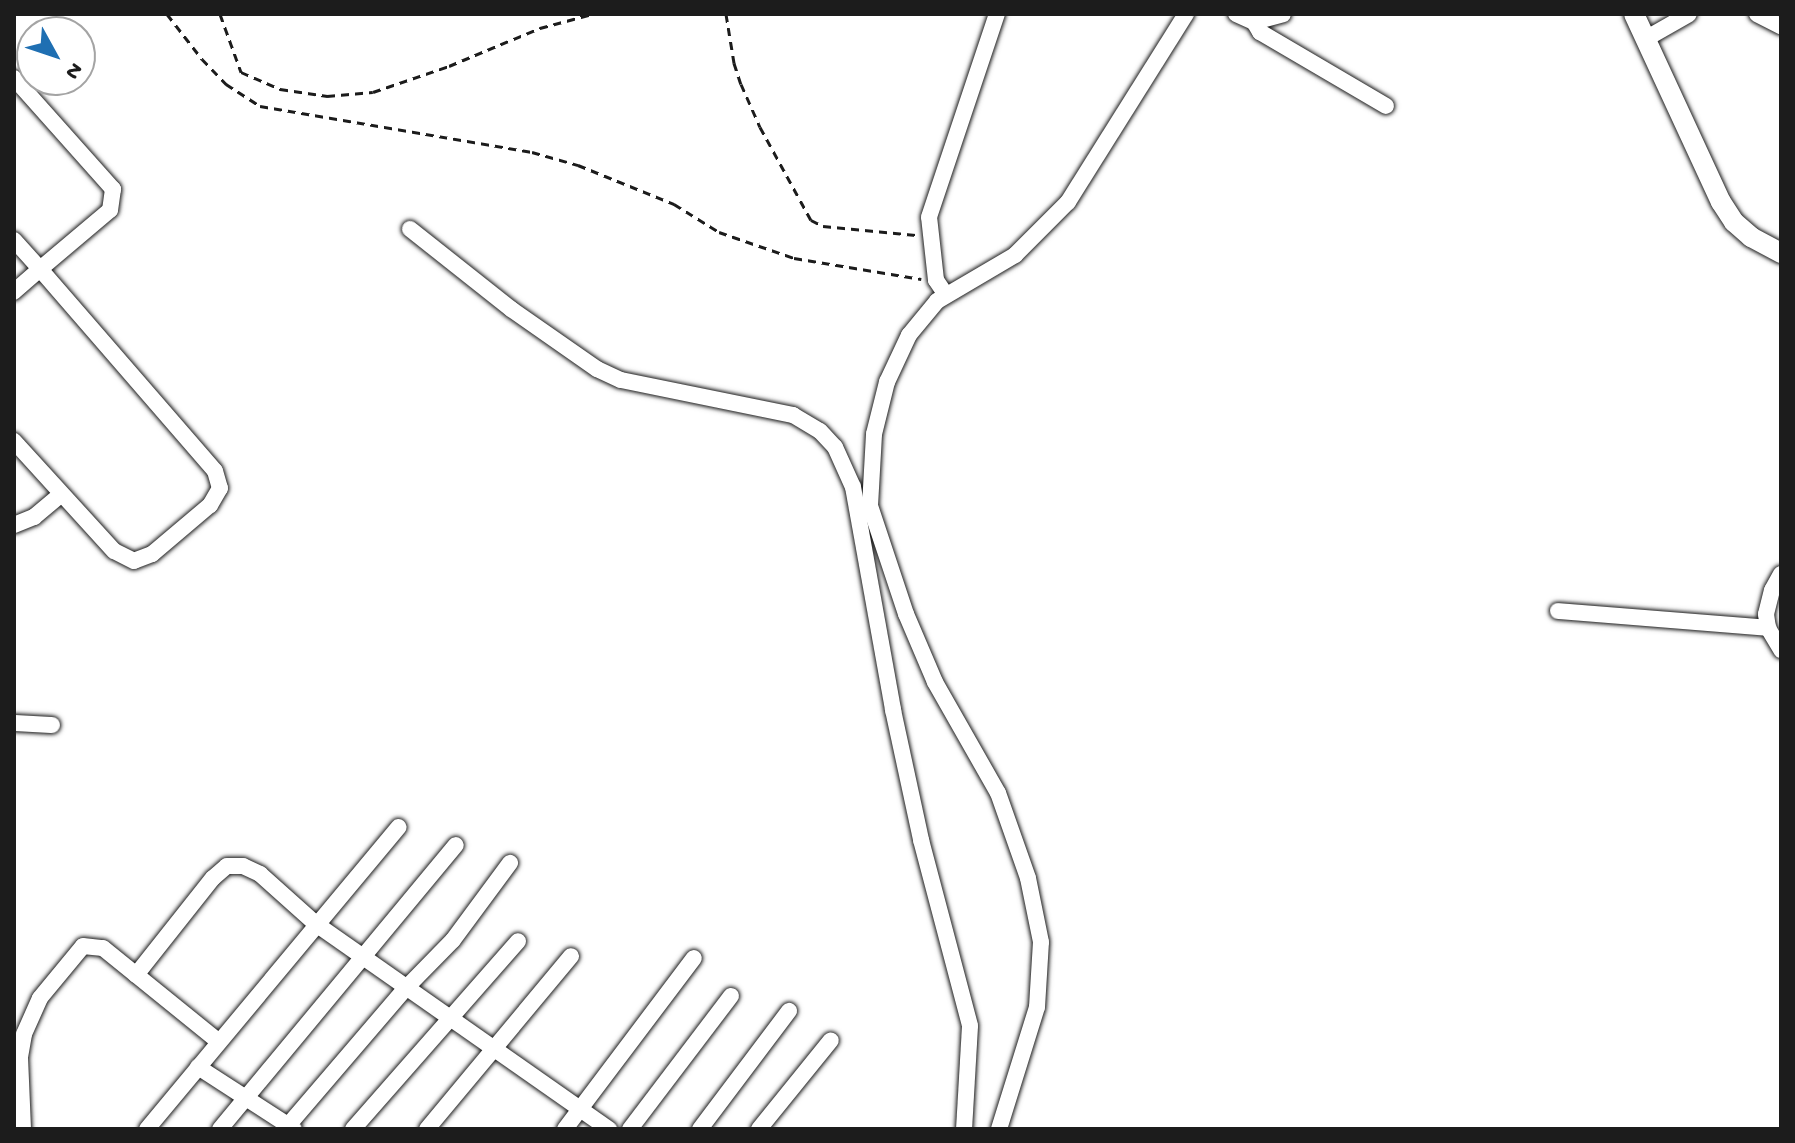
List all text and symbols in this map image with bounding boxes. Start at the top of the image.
north arrow [16,16,96,96]
text: N [58,56,87,84]

